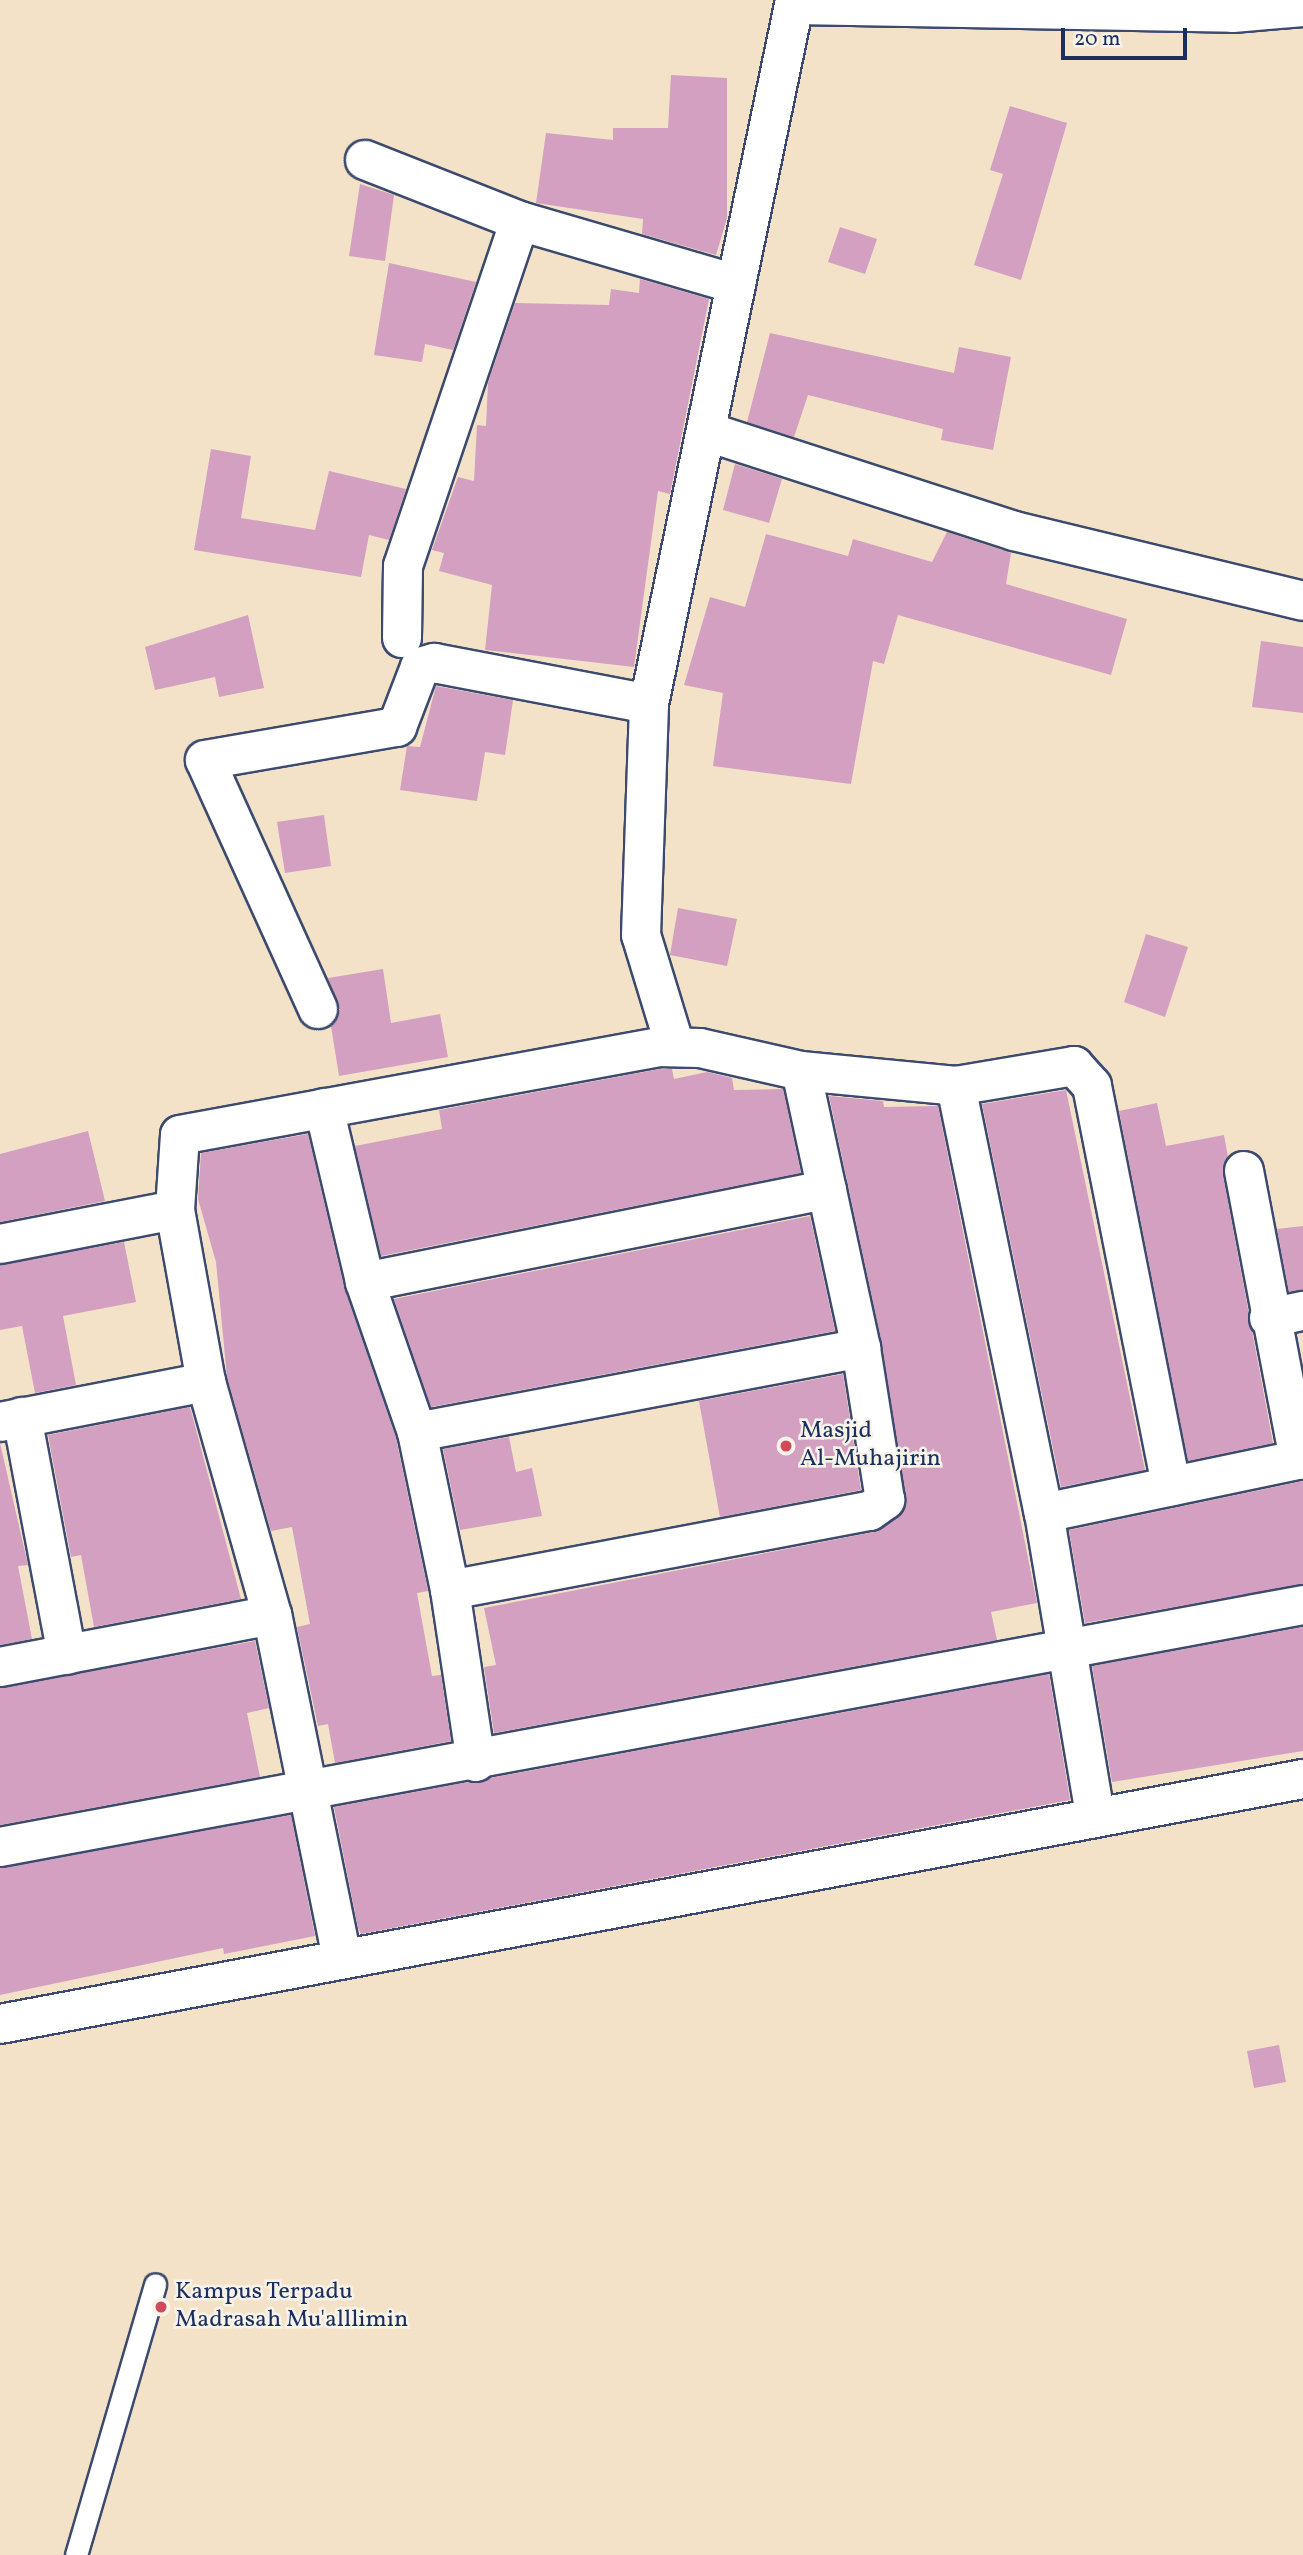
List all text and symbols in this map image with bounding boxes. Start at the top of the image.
scale bar [1065,14,1191,58]
text: 20 m [1074,25,1120,54]
place label: Masjid Al-Muhajirin [800,1418,941,1474]
marker: Masjid Al-Muhajirin [778,1438,794,1454]
place label: Kampus Terpadu Madrasah Mu'alllimin [175,2279,408,2335]
marker: Kampus Terpadu Madrasah Mu'alllimin [153,2299,169,2315]

